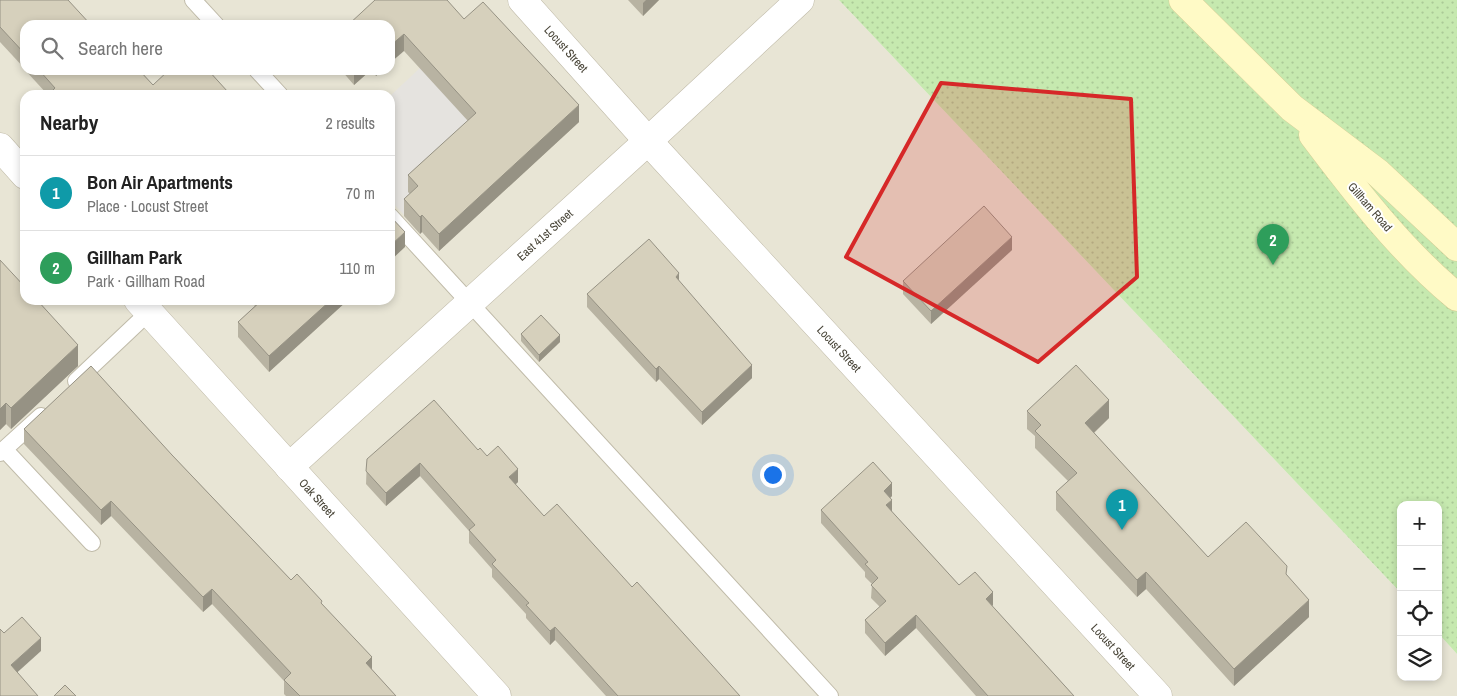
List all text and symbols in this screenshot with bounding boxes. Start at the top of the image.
search box [20,20,395,75]
street label: Locust Street [541,22,592,76]
icon: search [38,34,66,62]
text: Search here [78,35,163,61]
text: Nearby [40,108,98,137]
text: 2 results [325,112,375,134]
text: Bon Air Apartments [87,169,233,195]
street label: Gillham Road [1344,179,1396,235]
text: 1 [52,182,60,204]
text: 70 m [346,182,375,204]
text: Place · Locust Street [87,195,208,217]
street label: East 41st Street [514,205,577,264]
pin: 2 [1257,224,1289,265]
text: Gillham Park [87,244,182,270]
text: 2 [52,257,60,279]
text: 110 m [339,257,375,279]
text: Park · Gillham Road [87,270,205,292]
street label: Locust Street [813,322,865,376]
your location [760,462,786,488]
street label: Oak Street [295,475,339,521]
pin: 1 [1106,489,1138,530]
map controls [1397,501,1442,681]
button: + [1397,501,1442,546]
button: − [1397,546,1442,591]
button: locate [1397,591,1442,636]
street label: Locust Street [1087,620,1139,674]
button: layers [1397,636,1442,681]

